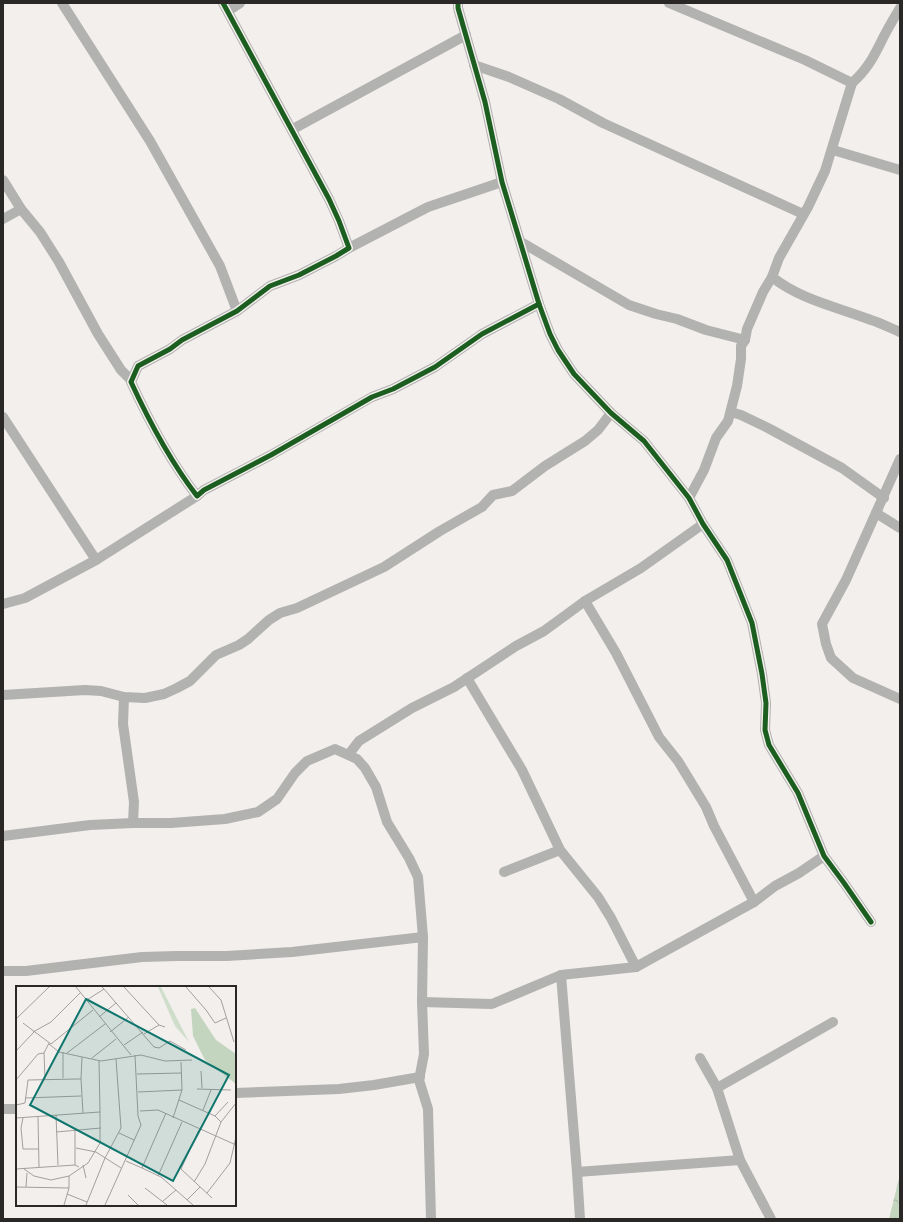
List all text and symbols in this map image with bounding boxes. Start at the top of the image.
inset map [16,986,236,1206]

